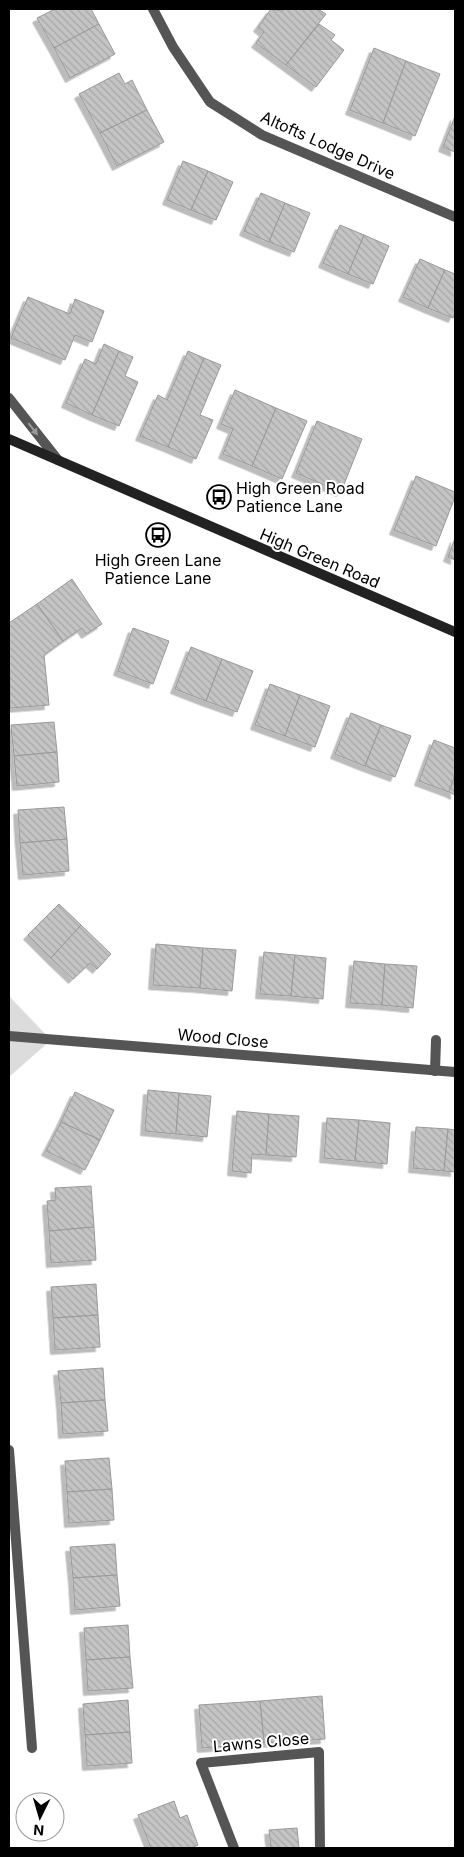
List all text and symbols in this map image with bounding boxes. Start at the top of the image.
street label: Altofts Lodge Drive [258,106,398,184]
one-way arrow [28,422,39,435]
place label: High Green Road Patience Lane [236,478,364,516]
bus stop icon: High Green Road Patience Lane [206,484,232,510]
bus stop icon: High Green Lane Patience Lane [145,522,171,548]
street label: High Green Road [257,524,383,592]
place label: High Green Lane Patience Lane [95,550,221,588]
street label: Wood Close [177,1024,269,1052]
street label: Lawns Close [212,1728,310,1756]
north arrow [15,1792,65,1842]
text: N [33,1822,45,1839]

